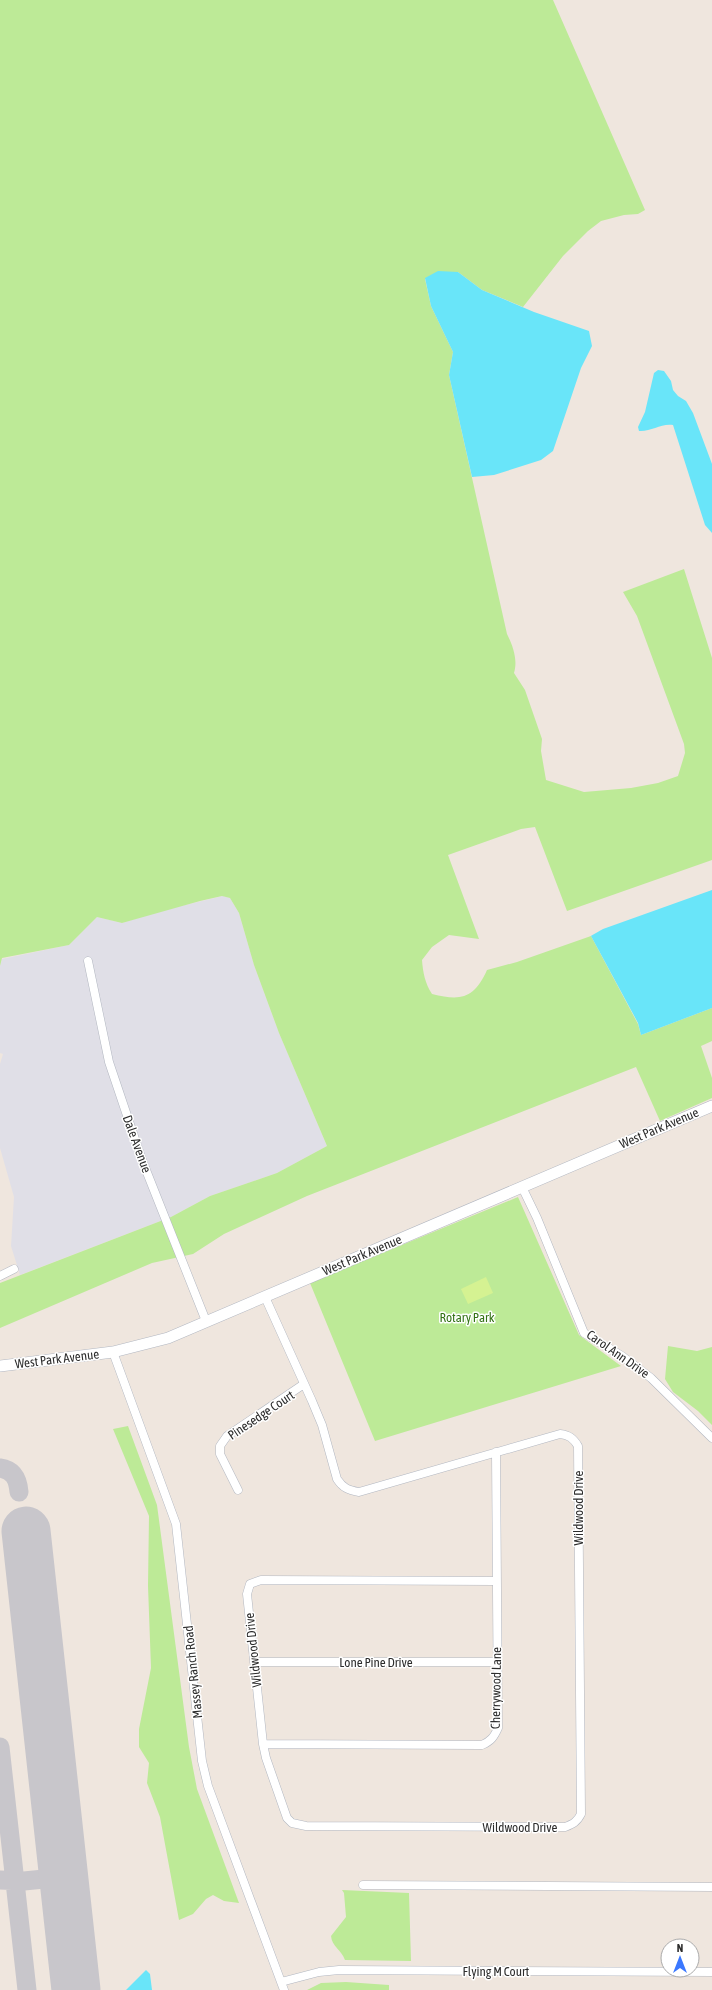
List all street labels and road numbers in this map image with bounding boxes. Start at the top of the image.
street label: West Park Avenue [617,1105,701,1151]
street label: Dale Avenue [120,1113,154,1175]
street label: West Park Avenue [320,1232,404,1278]
street label: Carol Ann Drive [584,1327,652,1381]
street label: West Park Avenue [14,1346,100,1372]
street label: Pinesedge Court [225,1387,297,1443]
street label: Wildwood Drive [571,1470,586,1545]
street label: Wildwood Drive [242,1612,264,1688]
street label: Massey Ranch Road [181,1625,205,1719]
street label: Cherrywood Lane [488,1647,504,1729]
street label: Lone Pine Drive [339,1655,413,1670]
street label: Wildwood Drive [483,1820,558,1835]
street label: Flying M Court [463,1964,530,1979]

